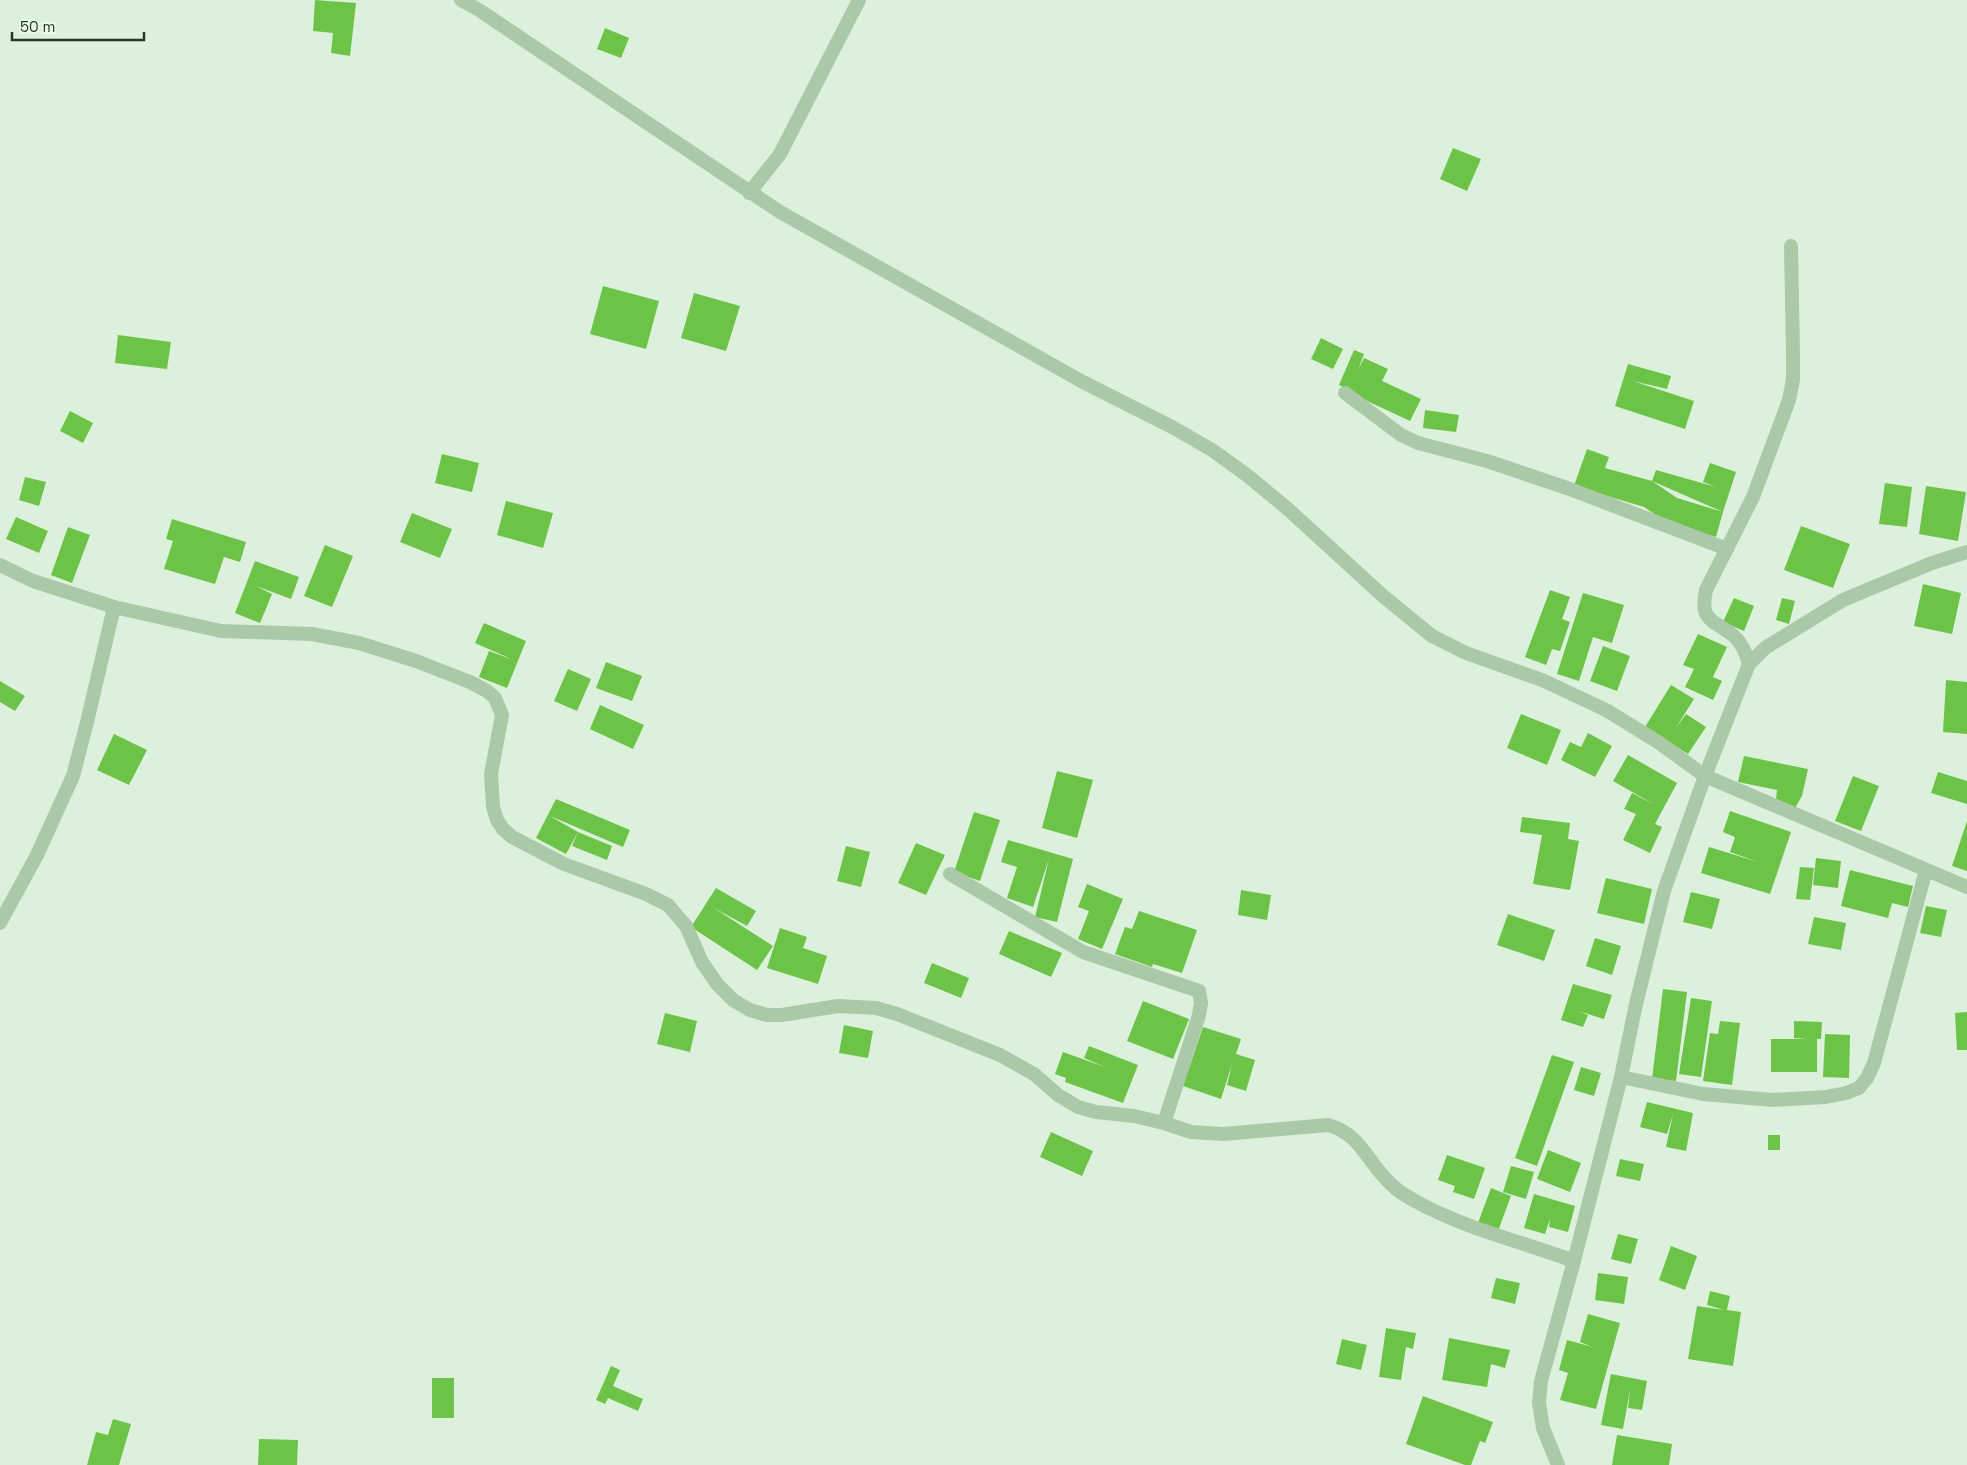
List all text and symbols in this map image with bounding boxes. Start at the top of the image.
scale bar [12,10,145,42]
text: 50 m [20,17,55,36]

